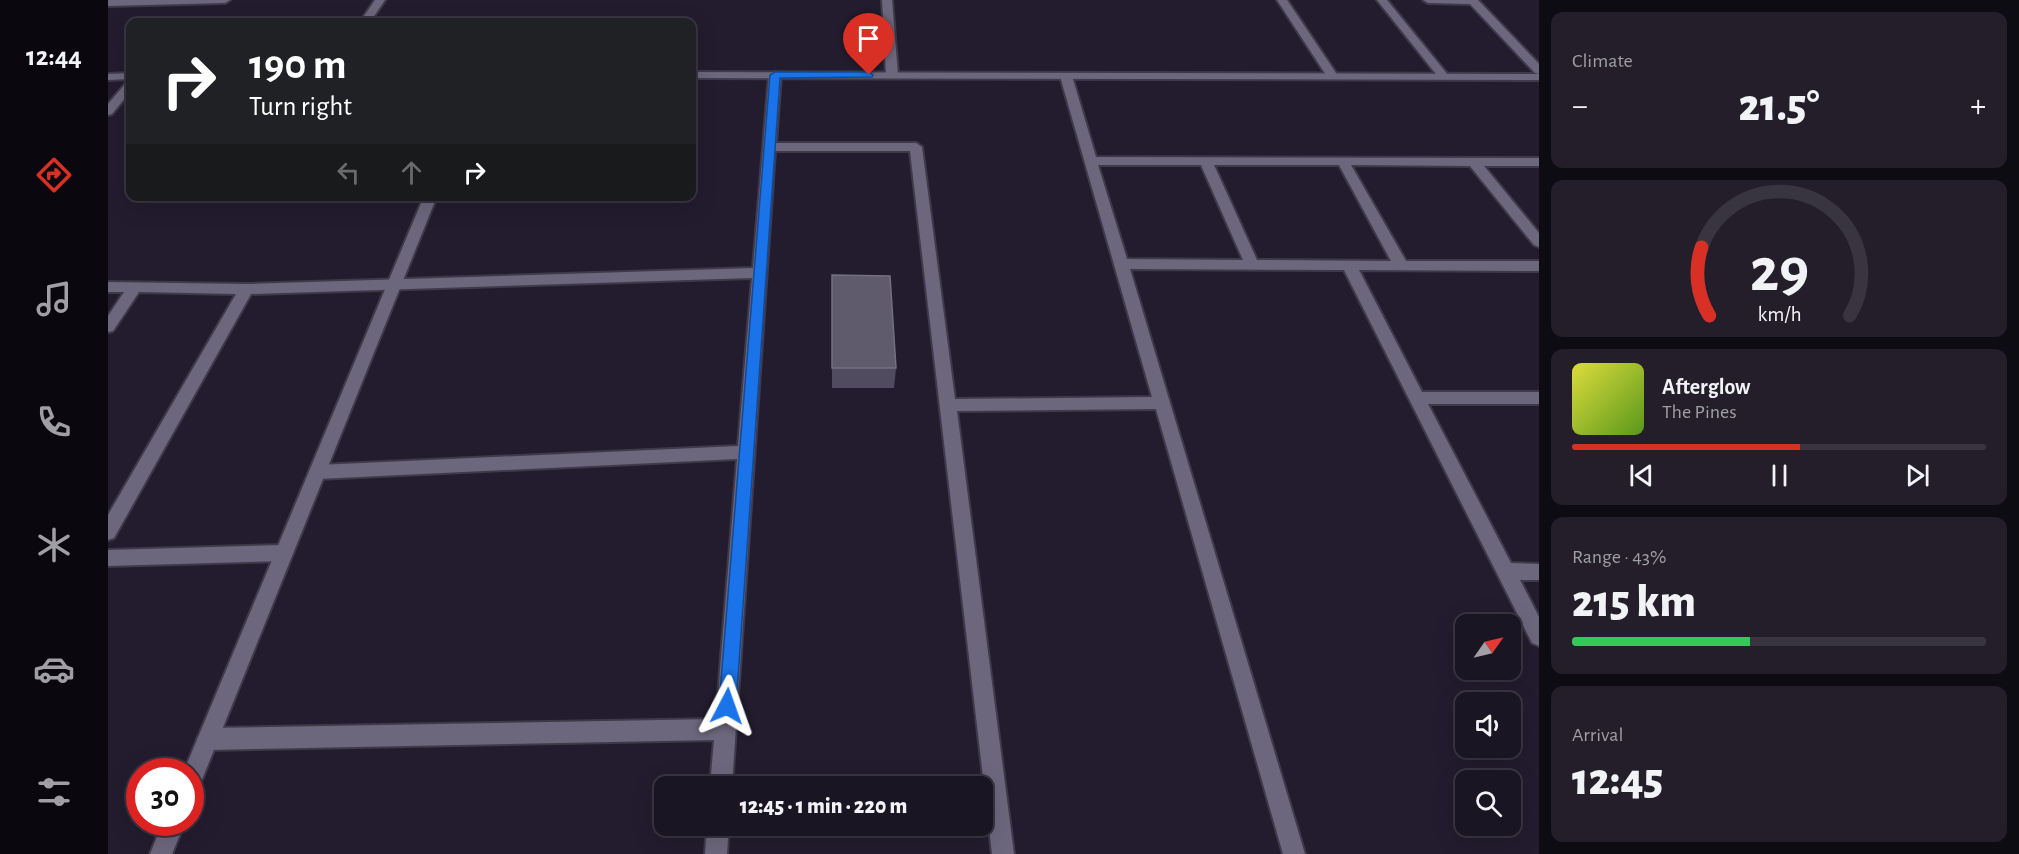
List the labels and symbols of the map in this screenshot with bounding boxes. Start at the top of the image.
pin [843,13,894,75]
north arrow [1455,614,1521,680]
position arrow [695,674,759,738]
speed limit sign: 30 [126,758,204,836]

